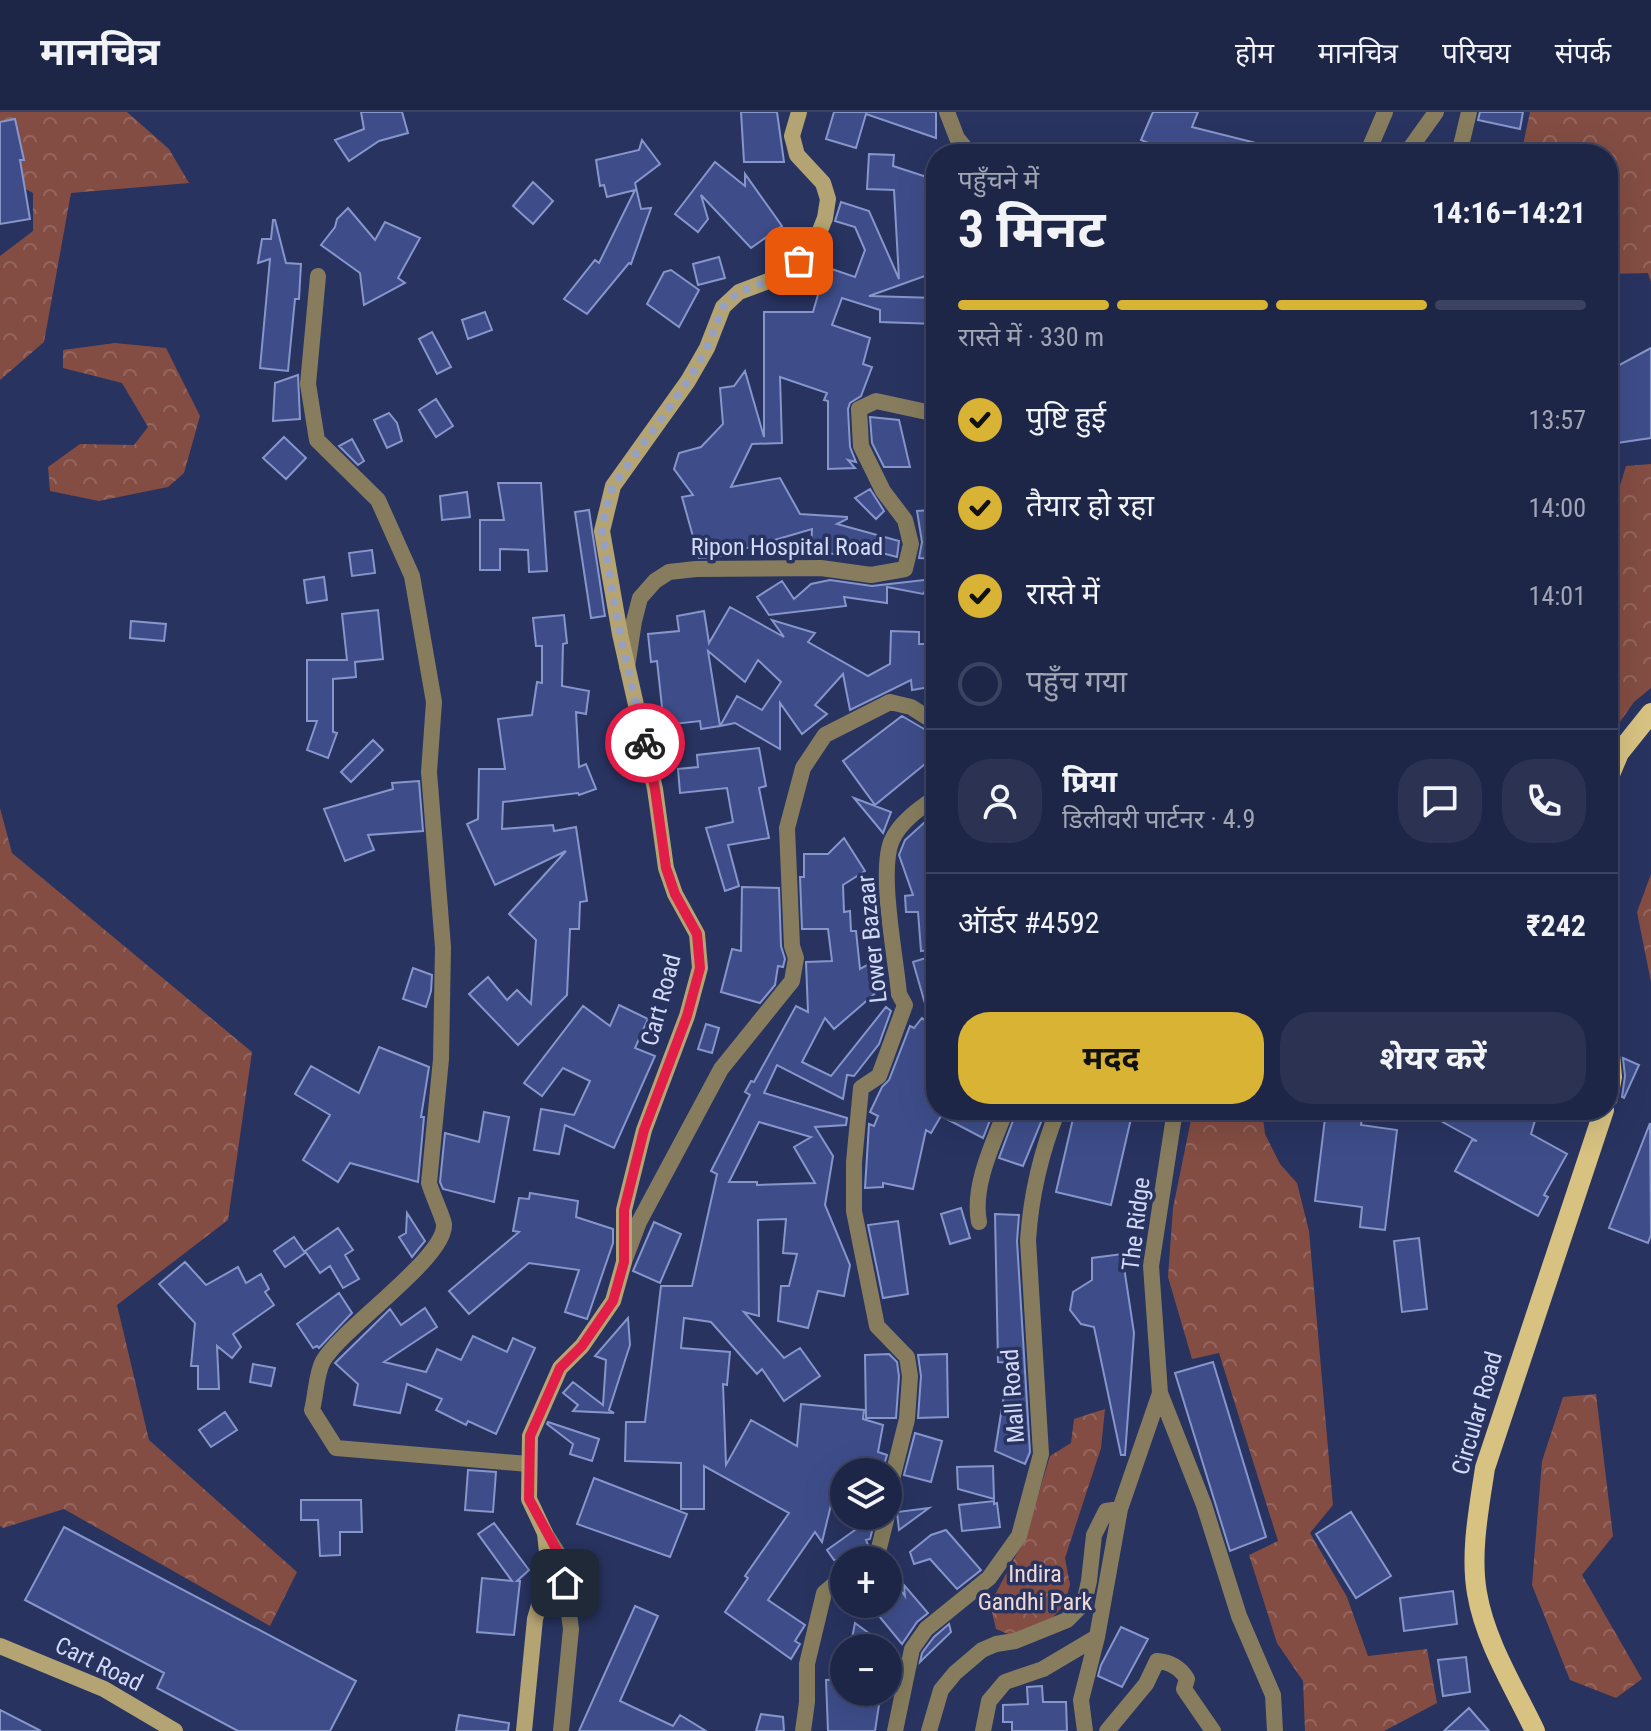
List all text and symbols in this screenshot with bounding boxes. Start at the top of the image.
text: मानचित्र [40,30,160,74]
text: होम [1235,37,1274,70]
text: मानचित्र [1318,37,1398,70]
text: परिचय [1442,37,1511,70]
text: संपर्क [1555,37,1611,70]
text: पहुँचने में [958,165,1039,195]
text: 14:16–14:21 [1432,195,1586,230]
text: 3 मिनट [958,199,1105,260]
pin [765,227,833,295]
icon: bag [777,239,821,283]
text: रास्ते में · 330 m [958,322,1104,352]
icon: check [958,398,1002,442]
text: पुष्टि हुई [1026,400,1106,435]
text: 13:57 [1529,405,1586,435]
icon: check [958,486,1002,530]
text: तैयार हो रहा [1026,488,1154,523]
text: 14:00 [1529,493,1586,523]
street label: Ripon Hospital Road [691,533,883,561]
icon: check [958,574,1002,618]
text: रास्ते में [1026,576,1100,611]
text: 14:01 [1529,581,1586,611]
text: पहुँच गया [1026,664,1127,699]
courier [605,703,685,783]
icon: bike [623,721,667,765]
button: person [958,759,1042,843]
button: chat [1398,759,1482,843]
button: phone [1502,759,1586,843]
text: प्रिया [1062,764,1117,799]
text: डिलीवरी पार्टनर · 4.9 [1062,804,1255,834]
street label: Lower Bazaar [851,874,893,1004]
text: ऑर्डर #4592 [958,905,1100,940]
text: ₹242 [1526,908,1586,943]
street label: Cart Road [635,951,687,1049]
button: मदद [958,1012,1264,1104]
button: शेयर करें [1280,1012,1586,1104]
street label: The Ridge [1116,1176,1156,1272]
street label: Mall Road [996,1348,1030,1444]
street label: Circular Road [1446,1348,1508,1478]
map controls [830,1458,902,1706]
button: layers [830,1458,902,1530]
button: + [830,1546,902,1618]
pin [531,1549,599,1617]
park label: Indira Gandhi Park [978,1560,1092,1616]
icon: home [543,1561,587,1605]
street label: Cart Road [51,1631,147,1697]
button: − [830,1634,902,1706]

